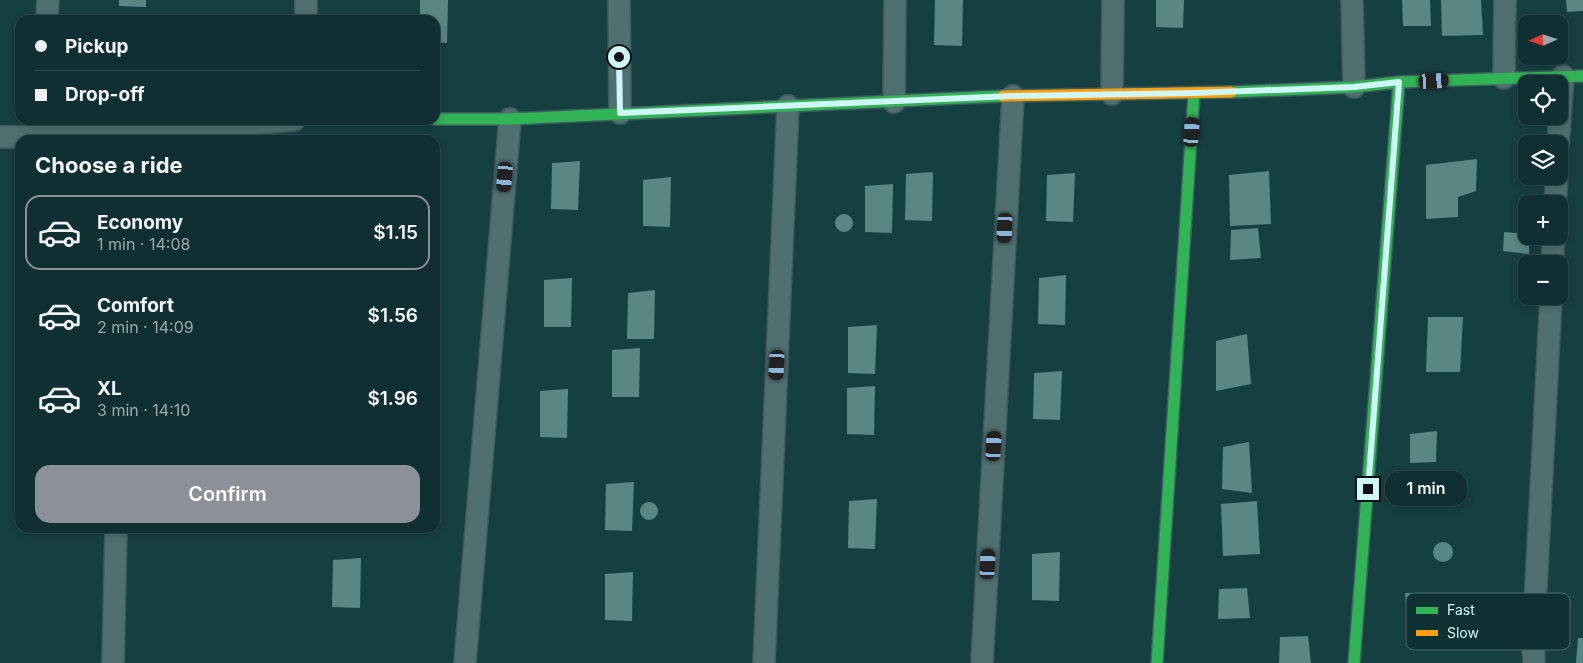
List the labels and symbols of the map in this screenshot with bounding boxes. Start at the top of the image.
north arrow [1518,15,1568,65]
route start [608,46,630,68]
car [1418,73,1449,89]
car [1183,117,1200,147]
car [496,161,513,193]
car [996,213,1013,243]
car [768,350,785,380]
car [985,431,1002,461]
callout: 1 min [1386,472,1468,506]
route end [1357,478,1379,500]
car [979,549,996,579]
legend [1406,593,1570,650]
text: Fast [1447,601,1475,618]
text: Slow [1447,624,1479,641]

